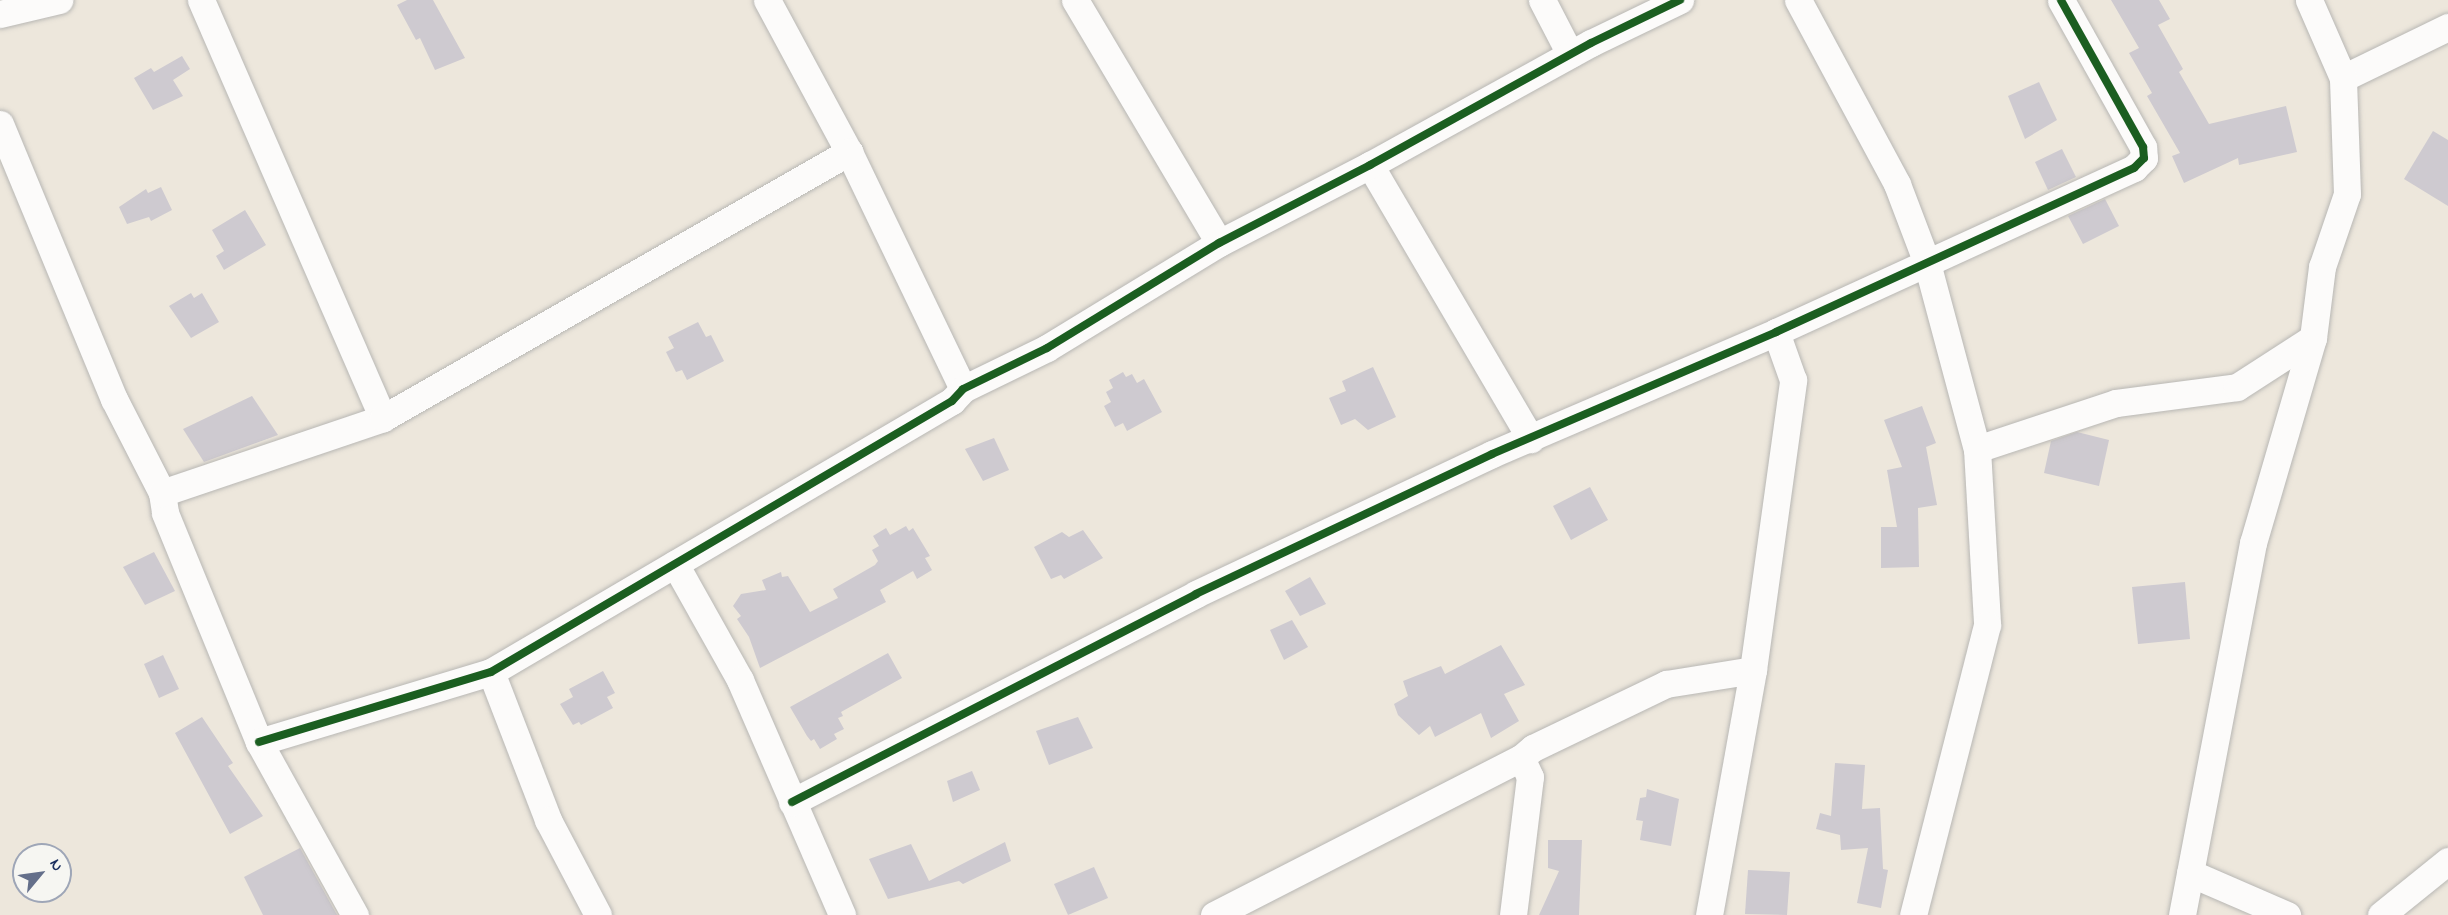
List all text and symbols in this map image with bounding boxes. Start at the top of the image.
north arrow [12,843,72,903]
text: N [43,855,69,876]

